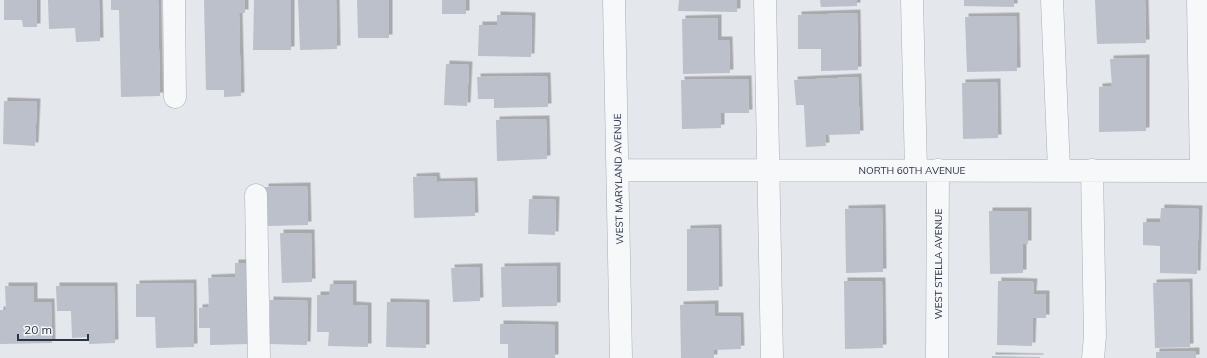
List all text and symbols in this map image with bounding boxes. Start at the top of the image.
street label: WEST MARYLAND AVENUE [611,113,626,245]
street label: NORTH 60TH AVENUE [859,164,966,177]
street label: WEST STELLA AVENUE [932,209,945,319]
scale bar [18,316,88,342]
text: 20 m [24,322,52,337]

